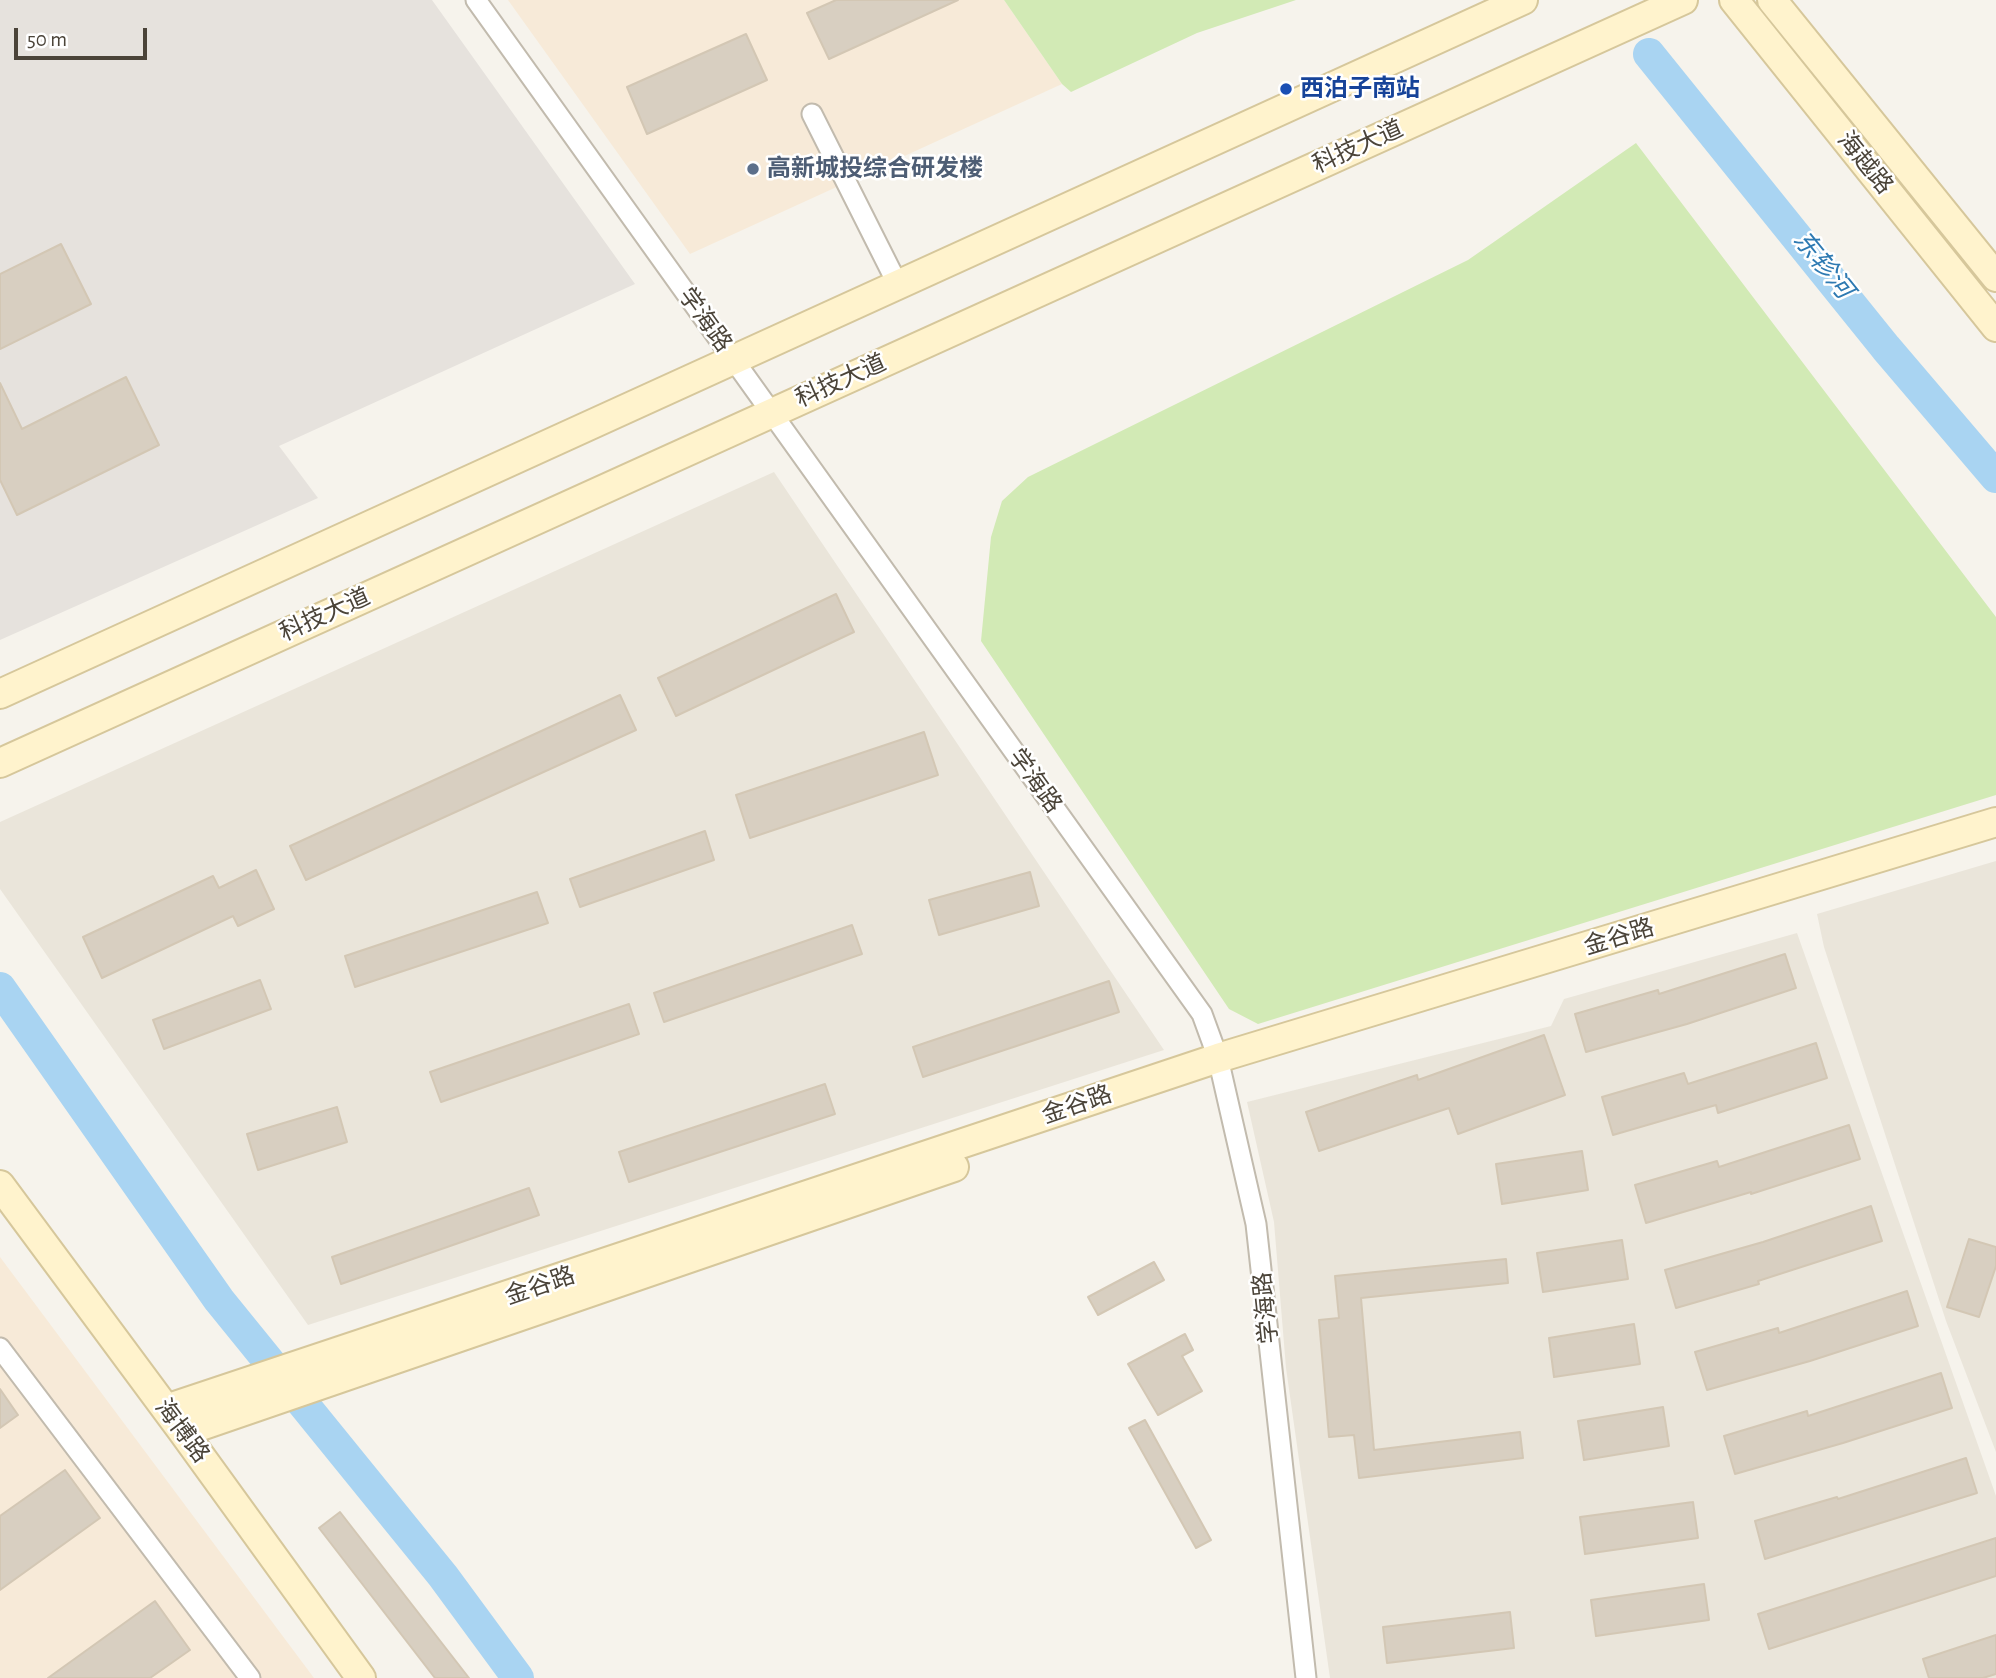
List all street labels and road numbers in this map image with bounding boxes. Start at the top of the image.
street label: 科技大道 [1308,114,1408,180]
street label: 海越路 [1831,126,1899,200]
street label: 学海路 [672,282,738,358]
street label: 科技大道 [791,348,891,414]
street label: 科技大道 [275,582,375,648]
street label: 学海路 [1002,743,1068,819]
street label: 金谷路 [1580,913,1658,961]
street label: 金谷路 [1038,1080,1116,1130]
street label: 金谷路 [501,1261,579,1311]
street label: 学海路 [1248,1271,1284,1345]
street label: 海博路 [149,1394,215,1468]

